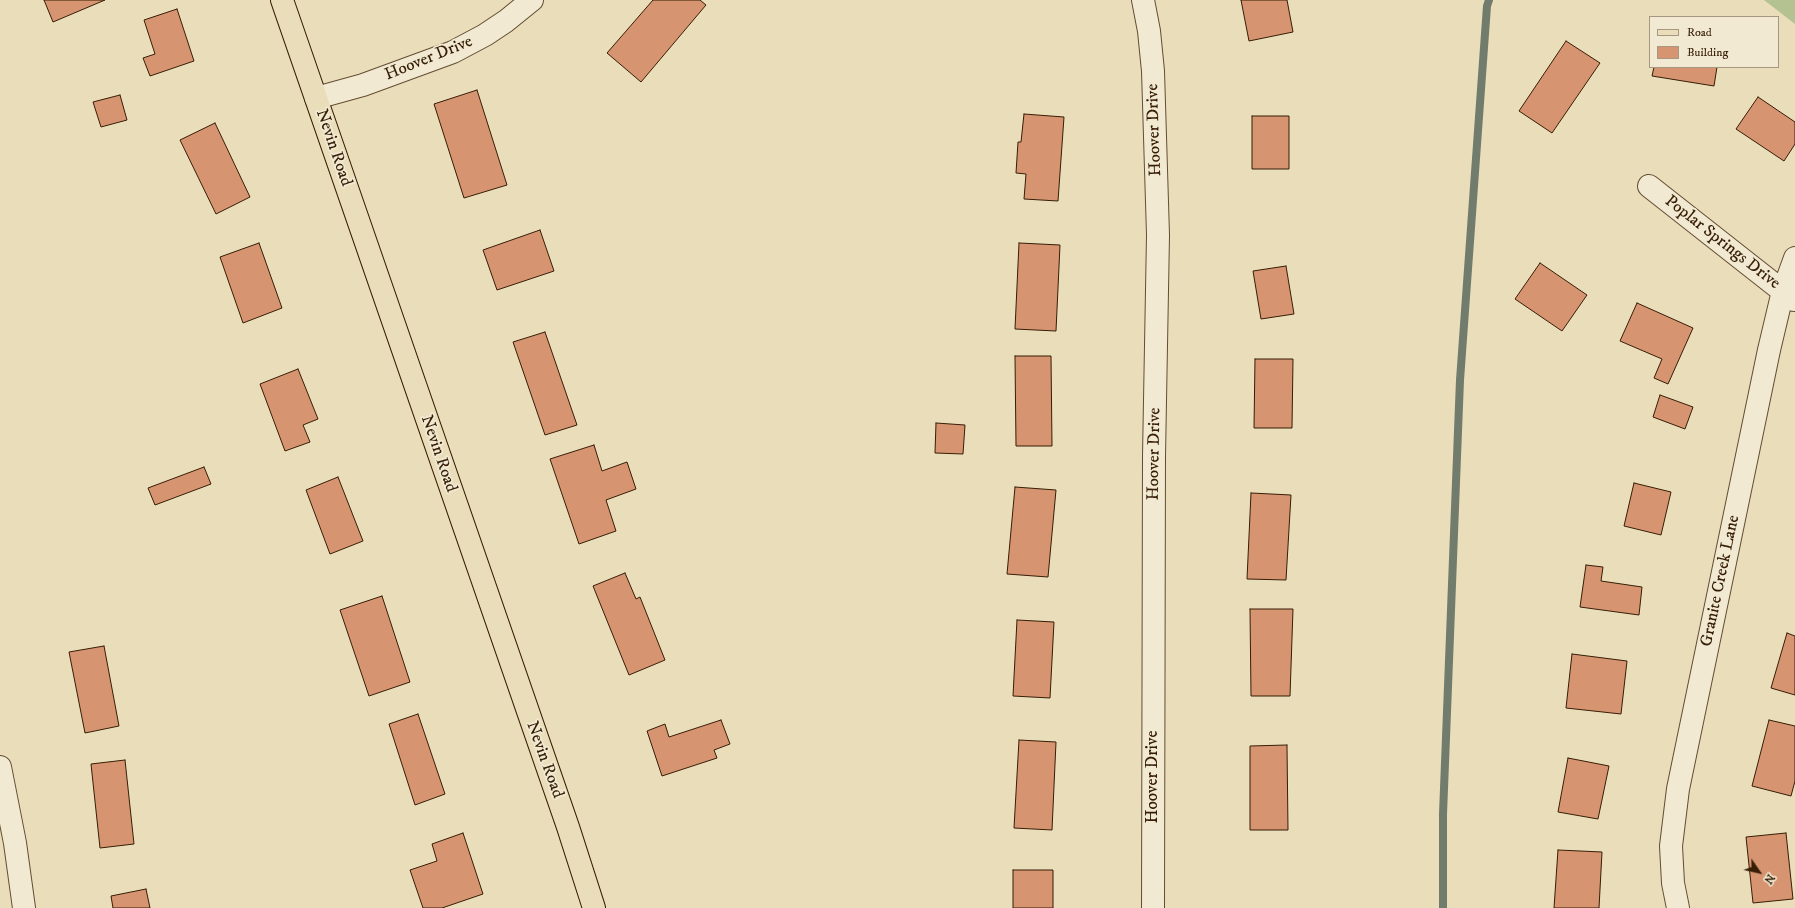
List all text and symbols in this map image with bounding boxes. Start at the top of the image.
legend [1649,16,1779,68]
text: Road [1687,25,1712,40]
street label: Hoover Drive [382,32,476,86]
text: Building [1687,45,1728,60]
street label: Hoover Drive [1143,83,1167,177]
street label: Nevin Road [310,107,356,189]
street label: Poplar Springs Drive [1660,192,1784,294]
street label: Hoover Drive [1144,407,1166,501]
street label: Nevin Road [415,413,461,495]
street label: Granite Creek Lane [1697,513,1745,649]
street label: Nevin Road [521,719,567,801]
street label: Hoover Drive [1143,731,1163,823]
north arrow [1739,852,1779,892]
text: N [1761,871,1777,886]

